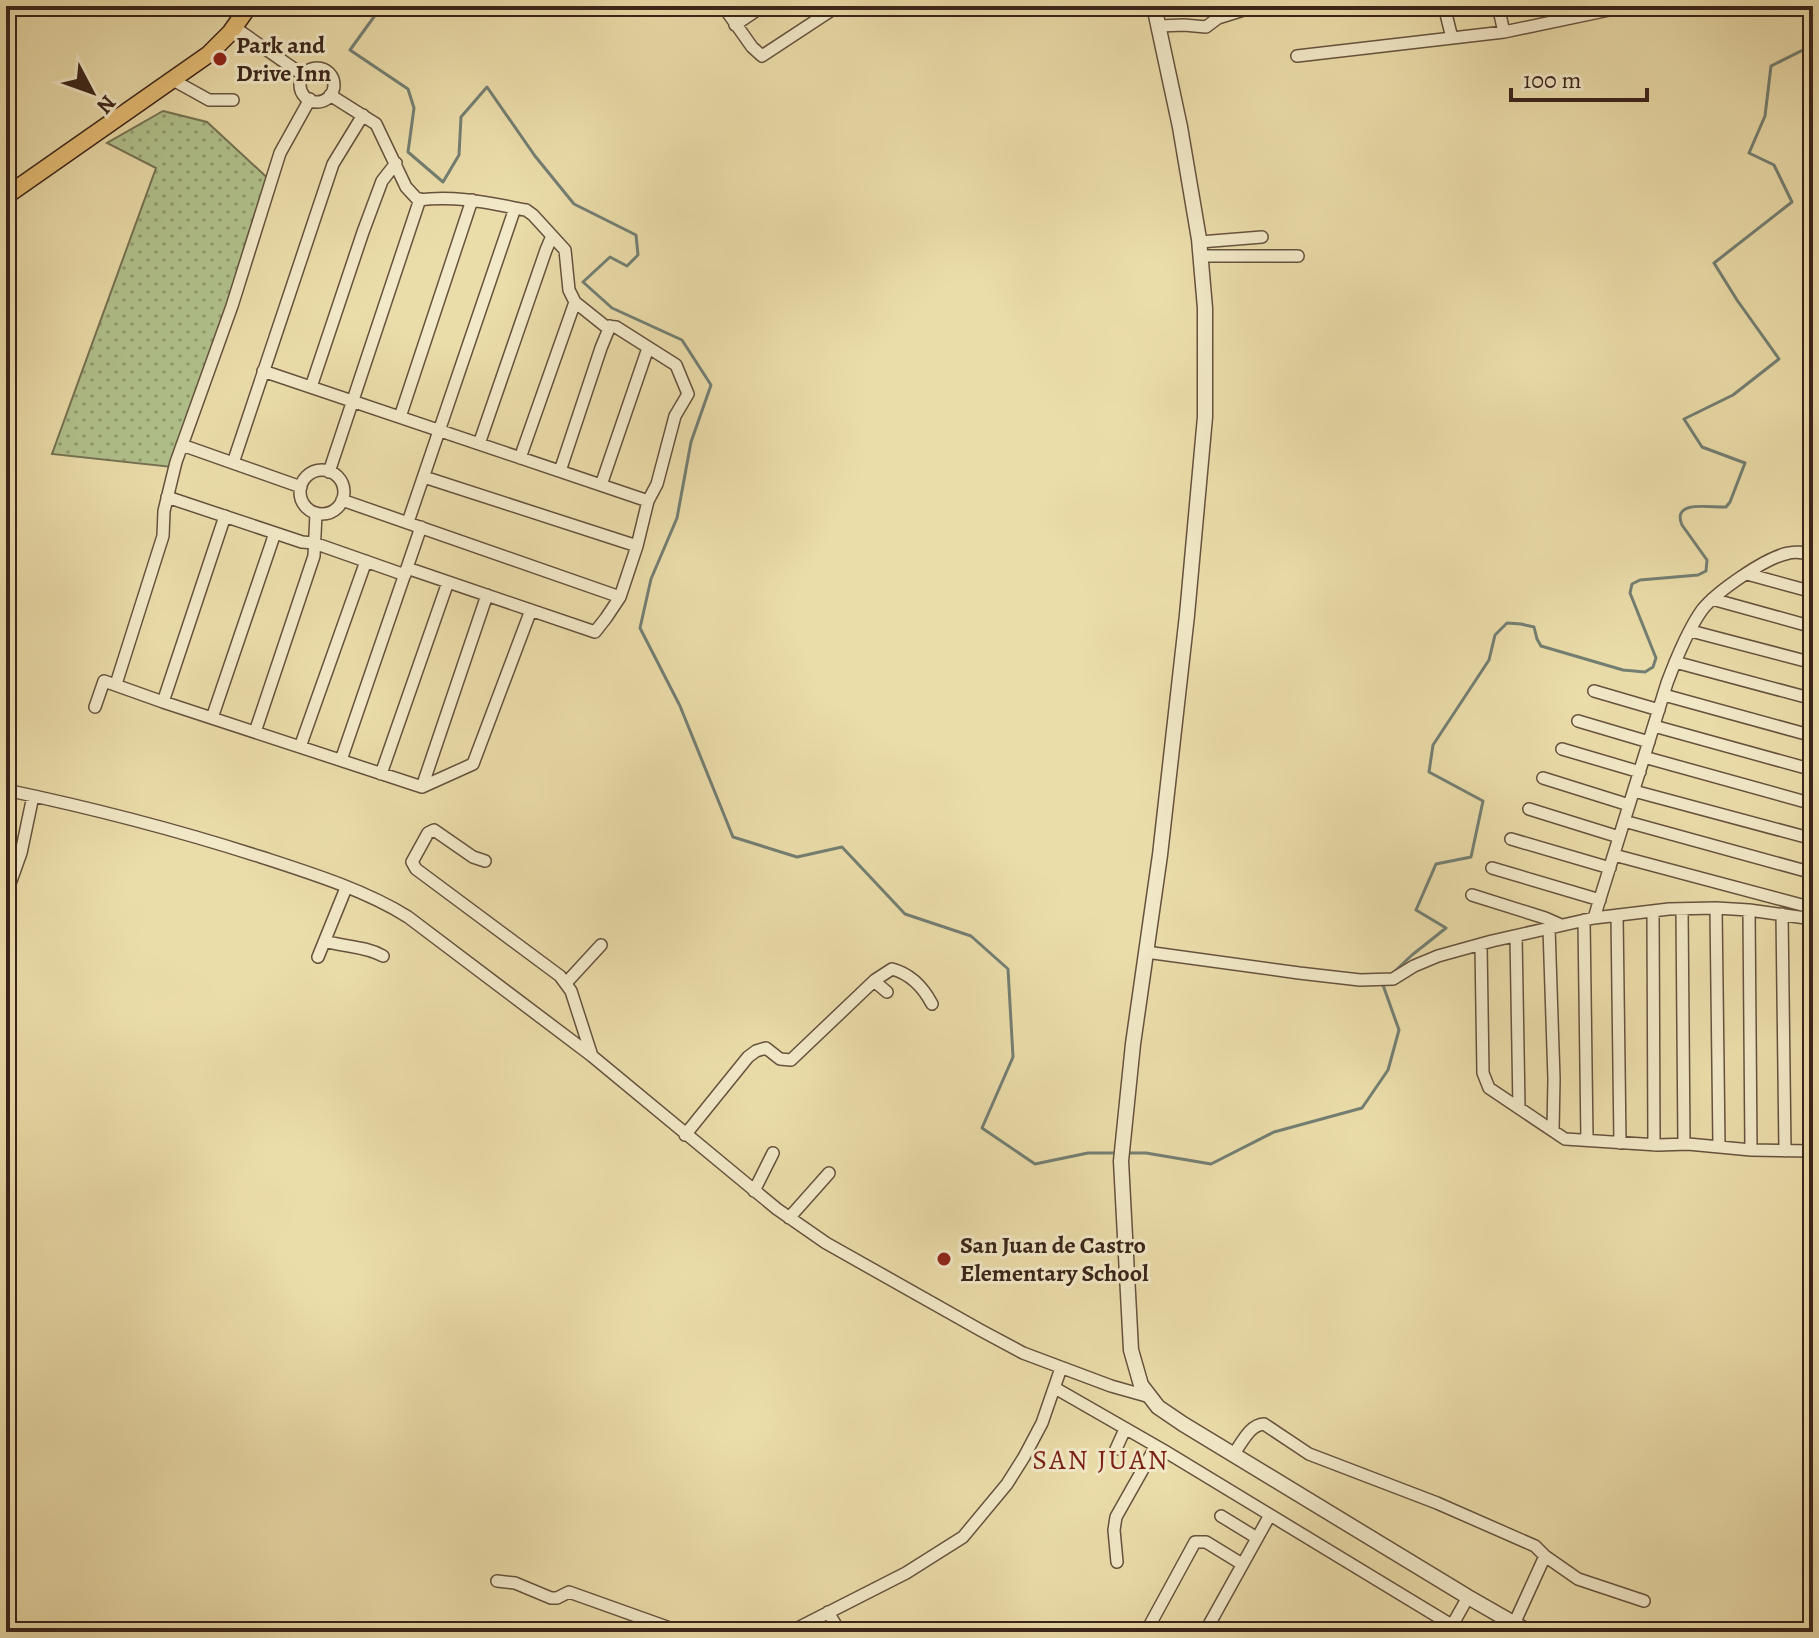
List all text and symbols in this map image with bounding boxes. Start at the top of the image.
place label: Park and Drive Inn [236,29,332,89]
marker: Park and Drive Inn [211,50,229,68]
north arrow [52,52,132,132]
scale bar [1511,52,1647,102]
text: 100 m [1523,64,1582,96]
text: N [90,89,123,120]
place label: San Juan de Castro Elementary School [960,1229,1149,1289]
marker: San Juan de Castro Elementary School [935,1250,953,1268]
district label: SAN JUAN [1032,1441,1170,1479]

